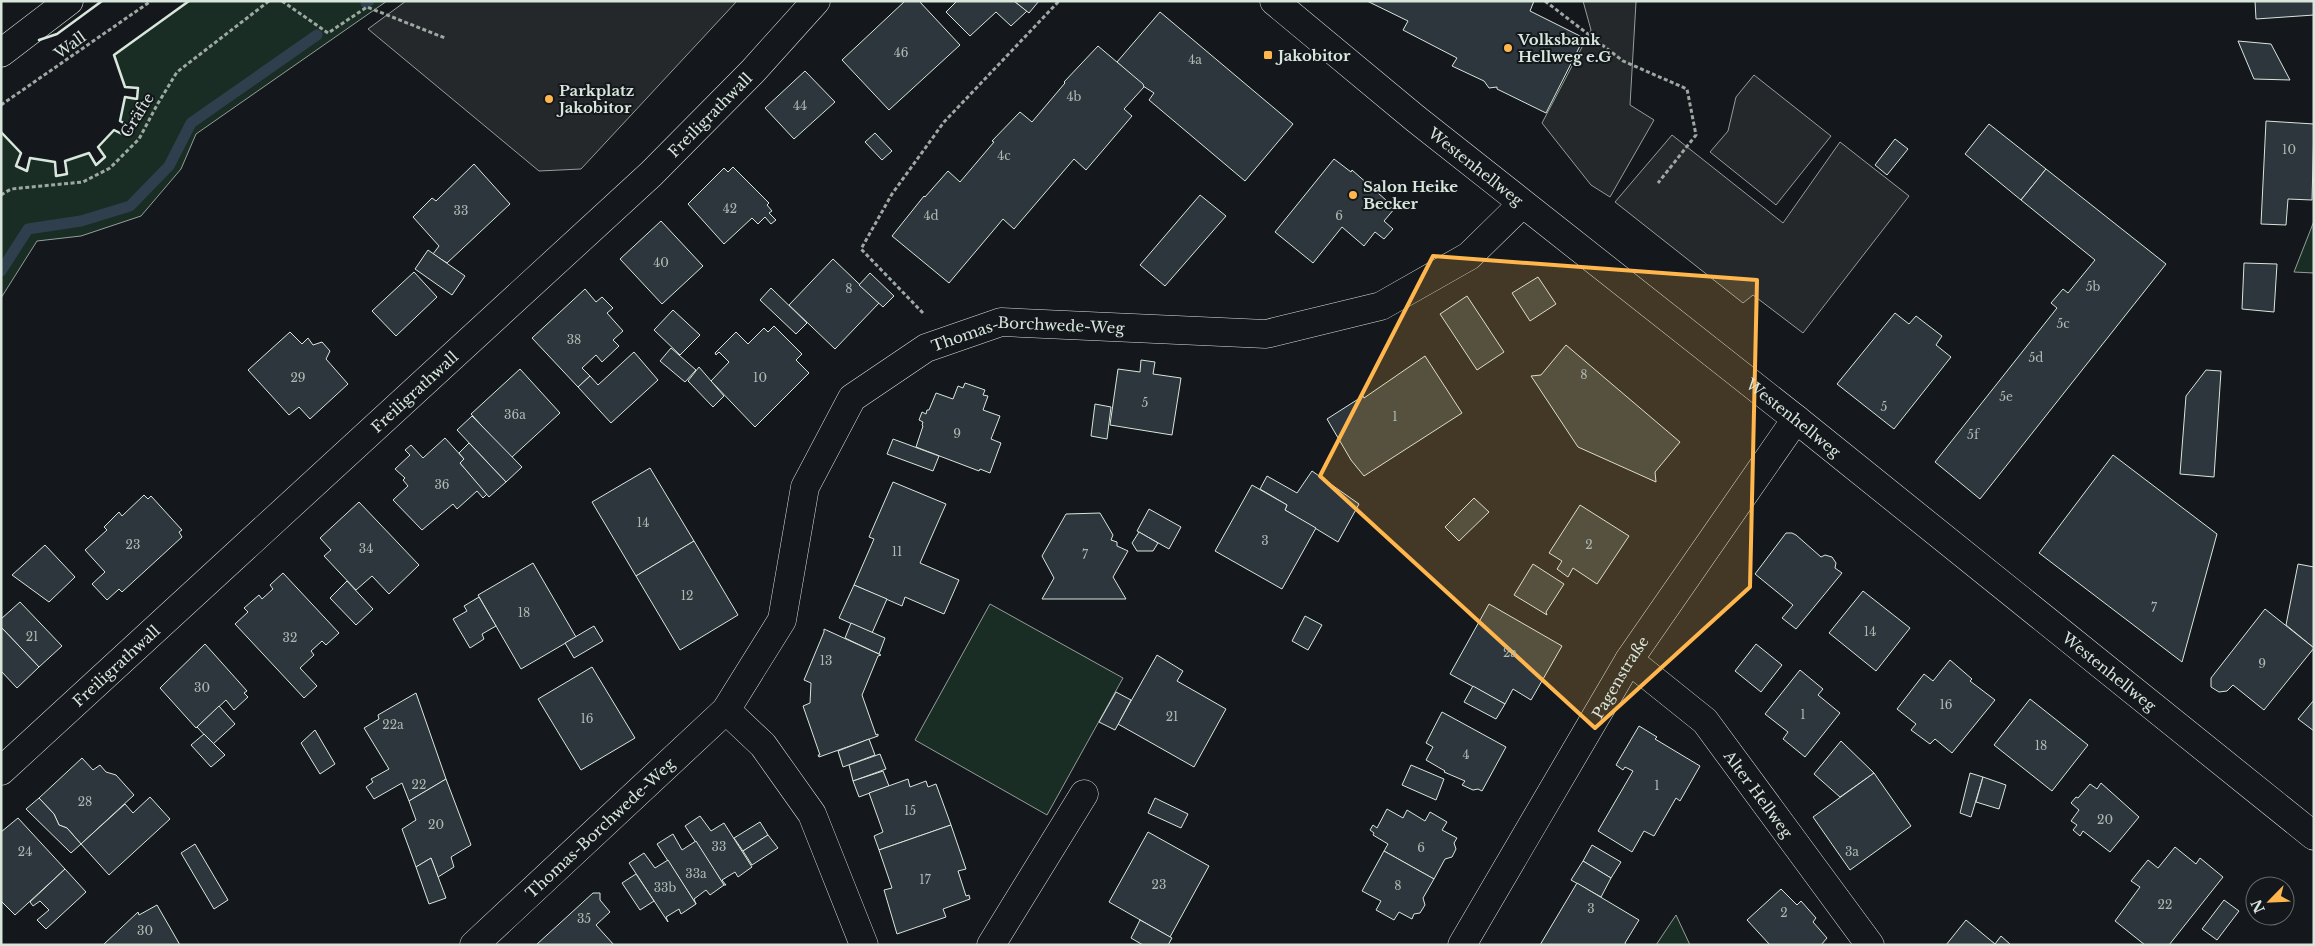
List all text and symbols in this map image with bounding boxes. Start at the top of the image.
street label: Wall [50,27,90,63]
place label: Volksbank Hellweg e.G [1517,30,1611,66]
marker: Volksbank Hellweg e.G [1502,42,1514,54]
house number: 46 [894,45,909,60]
place label: Jakobitor [1275,46,1351,65]
marker: Jakobitor [1262,49,1274,61]
house number: 4a [1188,52,1202,67]
street label: Freiligrathwall [664,68,756,161]
place label: Parkplatz Jakobitor [556,81,634,117]
street label: Gräfte [116,89,158,141]
house number: 4b [1067,89,1082,104]
marker: Parkplatz Jakobitor [543,93,555,105]
house number: 44 [793,98,807,113]
street label: Westenhellweg [1424,123,1528,210]
house number: 10 [2282,142,2296,157]
house number: 4c [997,148,1011,163]
place label: Salon Heike Becker [1363,177,1458,213]
marker: Salon Heike Becker [1347,189,1359,201]
house number: 42 [723,201,737,216]
house number: 33 [454,203,468,218]
house number: 4d [923,208,939,223]
house number: 6 [1335,208,1343,223]
house number: 40 [653,255,669,270]
house number: 5b [2086,279,2100,294]
house number: 8 [845,281,853,296]
street label: Thomas-Borchwede-Weg [929,312,1126,355]
house number: 5c [2056,316,2070,331]
house number: 38 [567,332,581,347]
street label: Freiligrathwall [367,347,462,436]
house number: 5d [2029,350,2043,365]
house number: 8 [1580,367,1588,382]
house number: 29 [290,370,306,385]
house number: 10 [753,370,767,385]
street label: Westenhellweg [1742,373,1845,461]
house number: 5e [1999,389,2013,404]
house number: 5 [1142,395,1149,410]
house number: 5 [1881,399,1888,414]
house number: 36a [504,407,526,422]
house number: 1 [1392,409,1398,424]
house number: 9 [953,426,961,441]
house number: 5f [1967,427,1981,442]
house number: 36 [434,477,450,492]
house number: 14 [637,515,649,530]
house number: 3 [1261,533,1269,548]
house number: 23 [126,537,140,552]
house number: 2 [1585,537,1593,552]
house number: 34 [359,541,373,556]
house number: 11 [892,544,902,559]
house number: 7 [1082,547,1089,562]
house number: 12 [681,588,693,603]
house number: 7 [2151,600,2158,615]
house number: 18 [518,605,530,620]
street label: Freiligrathwall [68,621,163,710]
house number: 14 [1864,624,1876,639]
street label: Westenhellweg [2058,627,2161,715]
house number: 21 [26,629,38,644]
house number: 32 [283,630,297,645]
street label: Pagenstraße [1587,632,1652,722]
house number: 2a [1503,645,1517,660]
house number: 13 [820,653,832,668]
house number: 9 [2258,656,2266,671]
house number: 30 [194,680,210,695]
house number: 16 [1939,697,1953,712]
house number: 1 [1800,707,1806,722]
house number: 21 [1166,709,1178,724]
house number: 16 [580,711,594,726]
house number: 22a [382,717,404,732]
house number: 18 [2035,738,2047,753]
street label: Alter Hellweg [1720,746,1798,842]
house number: 4 [1462,747,1470,762]
street label: Thomas-Borchwede-Weg [521,753,679,902]
house number: 22 [412,777,426,792]
house number: 1 [1654,778,1660,793]
house number: 28 [78,794,92,809]
house number: 15 [904,803,916,818]
house number: 20 [2097,812,2113,827]
house number: 20 [428,817,444,832]
house number: 33 [712,839,726,854]
house number: 6 [1417,840,1425,855]
house number: 24 [18,844,32,859]
house number: 3a [1845,844,1859,859]
house number: 33a [685,866,707,881]
house number: 17 [919,872,932,887]
north arrow [2245,876,2295,926]
house number: 23 [1152,877,1166,892]
house number: 8 [1394,878,1402,893]
house number: 33b [654,880,676,895]
house number: 22 [2158,897,2172,912]
text: N [2247,897,2269,916]
house number: 3 [1587,901,1595,916]
house number: 2 [1780,905,1788,920]
house number: 35 [577,911,591,926]
house number: 30 [137,923,153,938]

